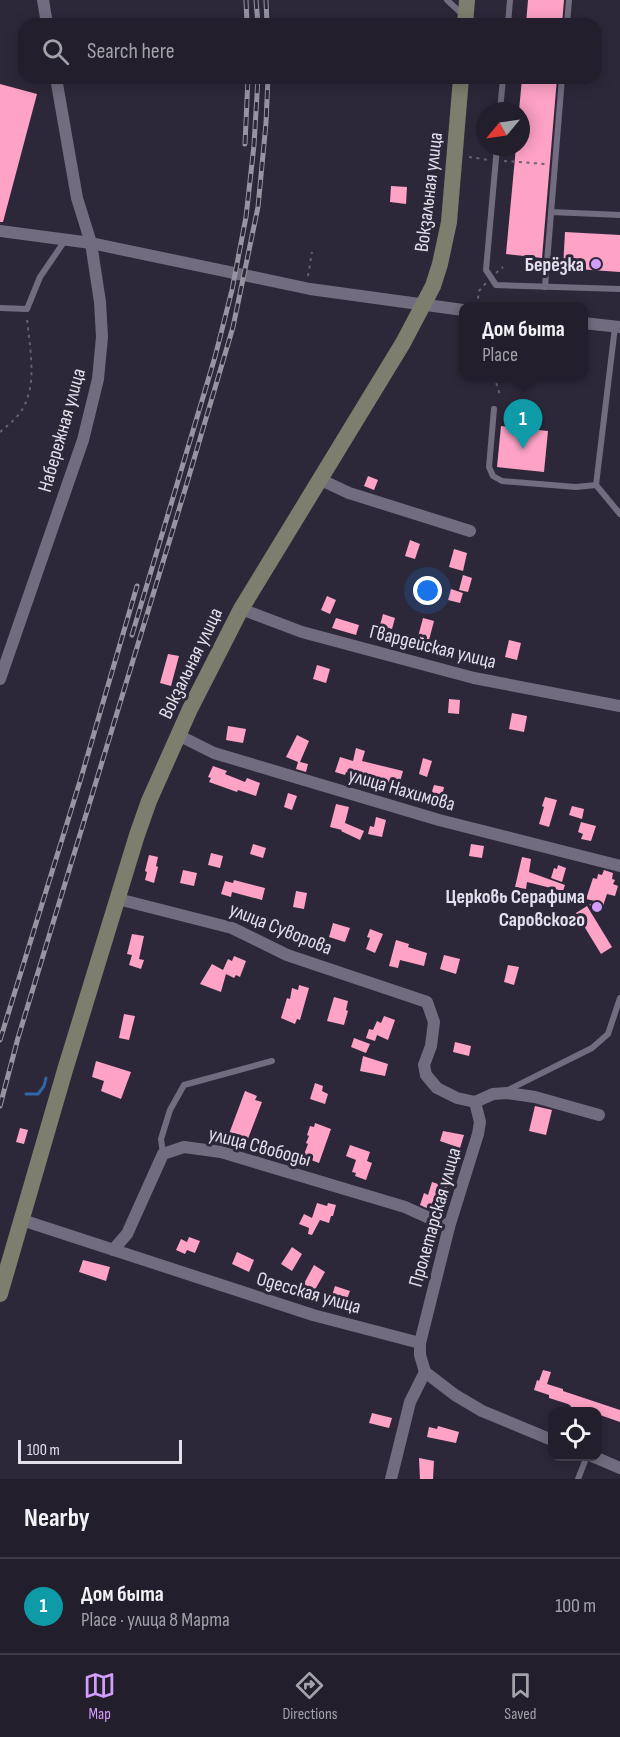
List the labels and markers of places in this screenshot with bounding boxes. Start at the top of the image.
place label: Берёзка [525,253,584,277]
marker: Берёзка [589,257,603,271]
pin: 1 [504,400,542,449]
place label: Церковь Серафима Саровского [446,885,585,932]
marker: Церковь Серафима Саровского [590,900,604,914]

